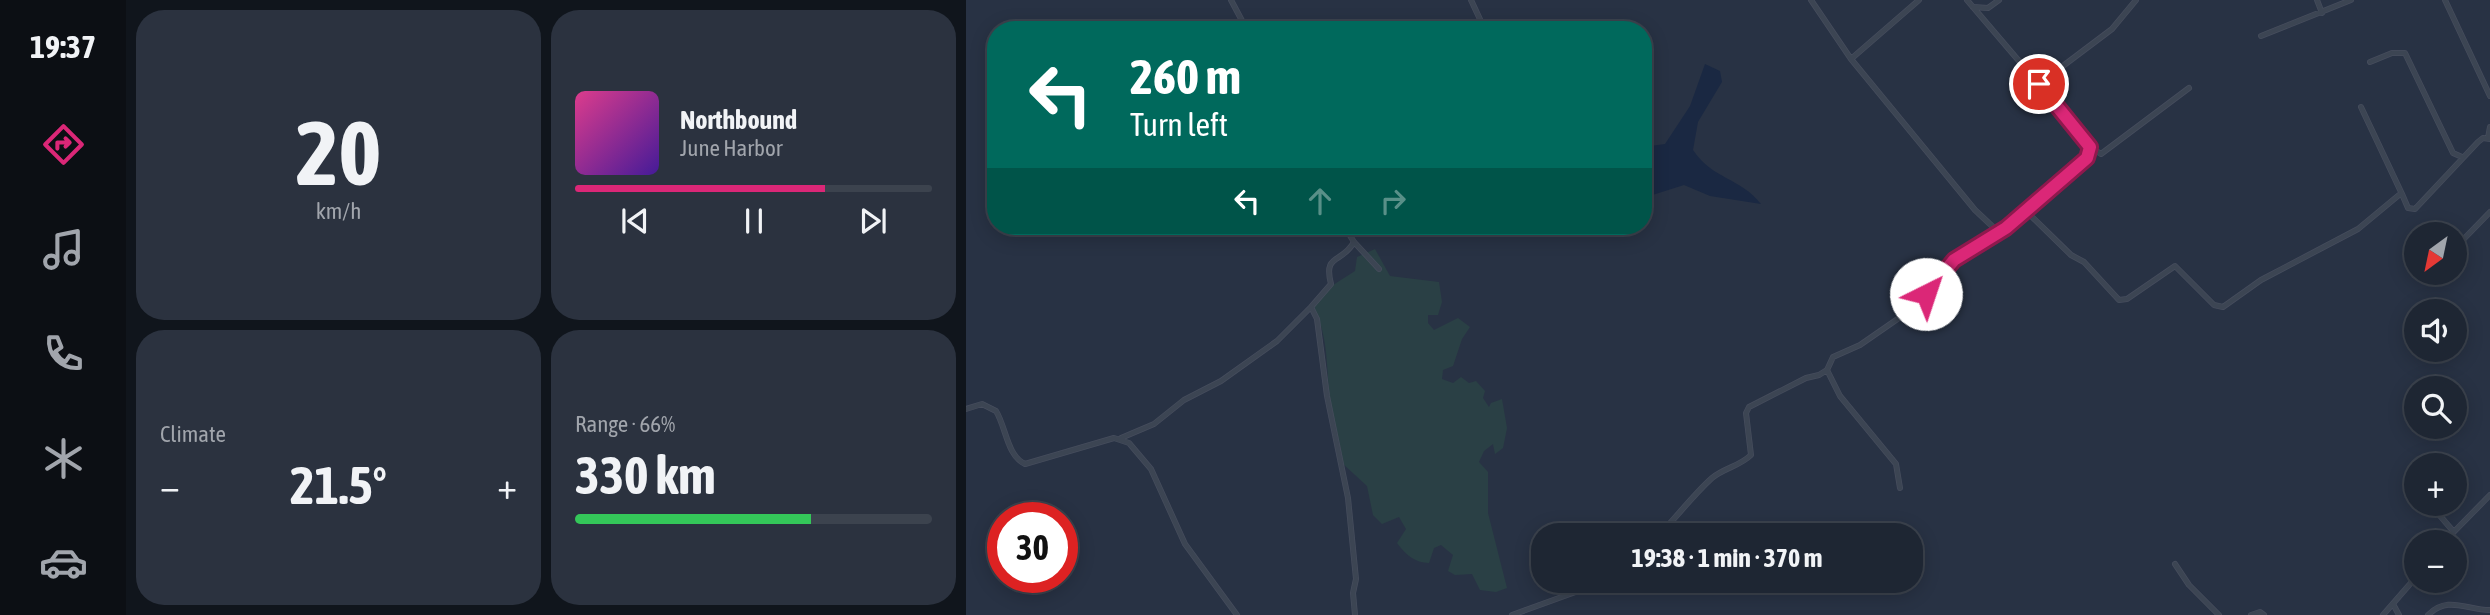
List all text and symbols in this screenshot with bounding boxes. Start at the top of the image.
text: 19:37 [30,28,96,65]
text: 260 m [1130,48,1241,104]
icon: left [1015,49,1106,140]
pin [2009,54,2069,114]
icon: arrive [2020,65,2058,103]
text: 20 [296,100,381,204]
text: Northbound [680,105,797,135]
text: Turn left [1130,106,1228,143]
icon: directions [39,120,88,169]
text: June Harbor [680,135,783,161]
icon: left [1228,182,1266,220]
icon: ahead [1301,182,1339,220]
icon: right [1374,182,1412,220]
text: km/h [316,198,361,224]
icon: previous [616,202,654,240]
icon: pause [735,202,773,240]
icon: next [854,202,892,240]
north arrow [2404,222,2468,285]
map controls [2404,222,2467,593]
icon: music [39,225,88,274]
position arrow [1889,257,1963,331]
button: sound [2404,299,2467,362]
icon: phone [39,329,88,378]
button: search [2404,376,2467,439]
text: Range · 66% [575,411,675,437]
text: Climate [160,421,226,447]
icon: climate [39,434,88,483]
text: 330 km [575,445,716,505]
button: + [2404,453,2467,516]
text: 21.5° [290,455,387,515]
text: − [160,464,180,507]
text: + [497,464,517,507]
speed limit sign: 30 [987,502,1078,593]
button: − [2404,530,2467,593]
icon: car [39,538,88,587]
text: 19:38 · 1 min · 370 m [1632,543,1822,573]

